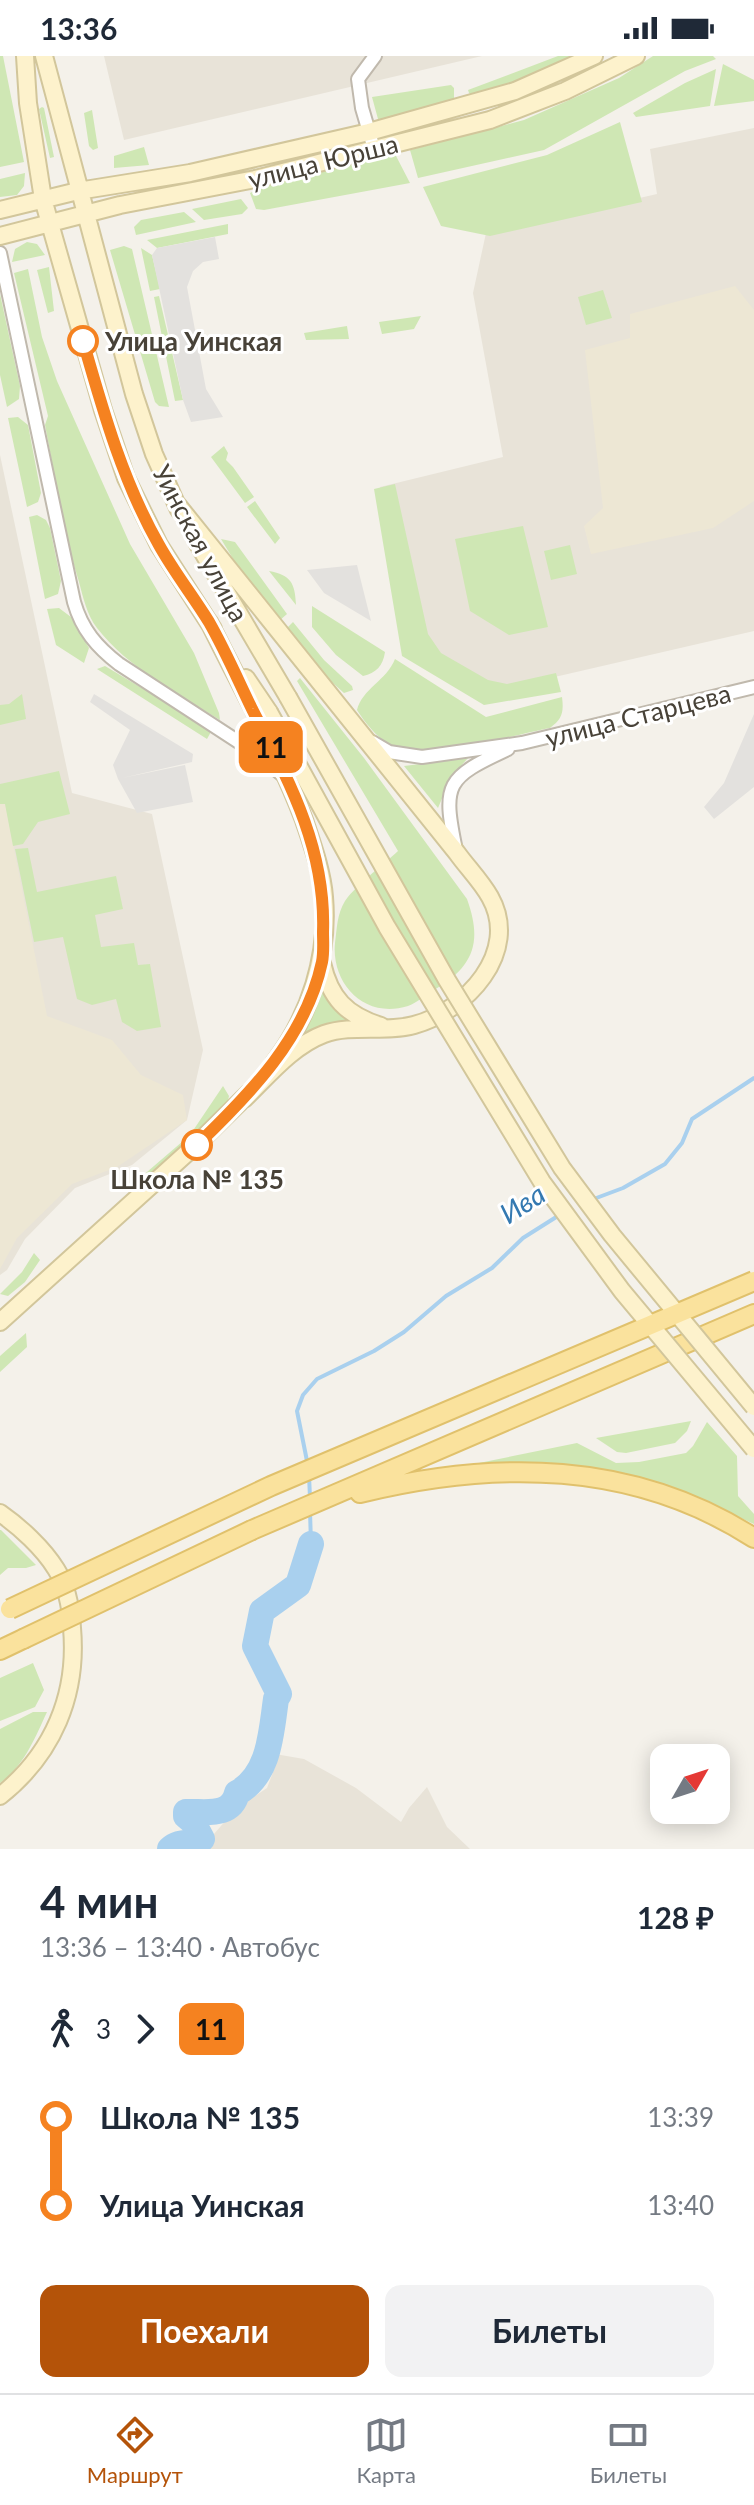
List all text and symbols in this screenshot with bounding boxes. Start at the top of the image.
text: 13:36 [40,10,117,46]
street label: улица Юрша [245,127,401,195]
place label: Улица Уинская [104,325,282,357]
marker: Улица Уинская [68,326,98,356]
street label: Уинская улица [146,459,256,627]
street label: улица Старцева [542,676,734,754]
line badge: 11 [235,721,307,773]
text: 11 [255,730,287,764]
marker: Школа № 135 [182,1130,212,1160]
place label: Школа № 135 [110,1163,284,1195]
water label: Ива [493,1176,551,1230]
north arrow [650,1744,730,1824]
map controls [650,1744,730,1824]
text: 4 мин [40,1875,158,1927]
text: 128 ₽ [637,1899,714,1935]
text: 13:36 – 13:40 · Автобус [40,1931,320,1963]
icon: walk [40,2007,84,2051]
icon: forward [123,2007,167,2051]
text: 11 [195,2012,228,2046]
text: 3 [96,2013,111,2045]
text: Школа № 135 [100,2099,300,2135]
text: 13:39 [647,2101,714,2133]
text: Улица Уинская [100,2187,305,2223]
text: 13:40 [647,2189,714,2221]
button: Поехали [40,2285,369,2377]
button: Билеты [385,2285,714,2377]
tab: Маршрут [87,2413,183,2488]
tab: Карта [357,2413,416,2488]
tab: Билеты [590,2413,667,2488]

